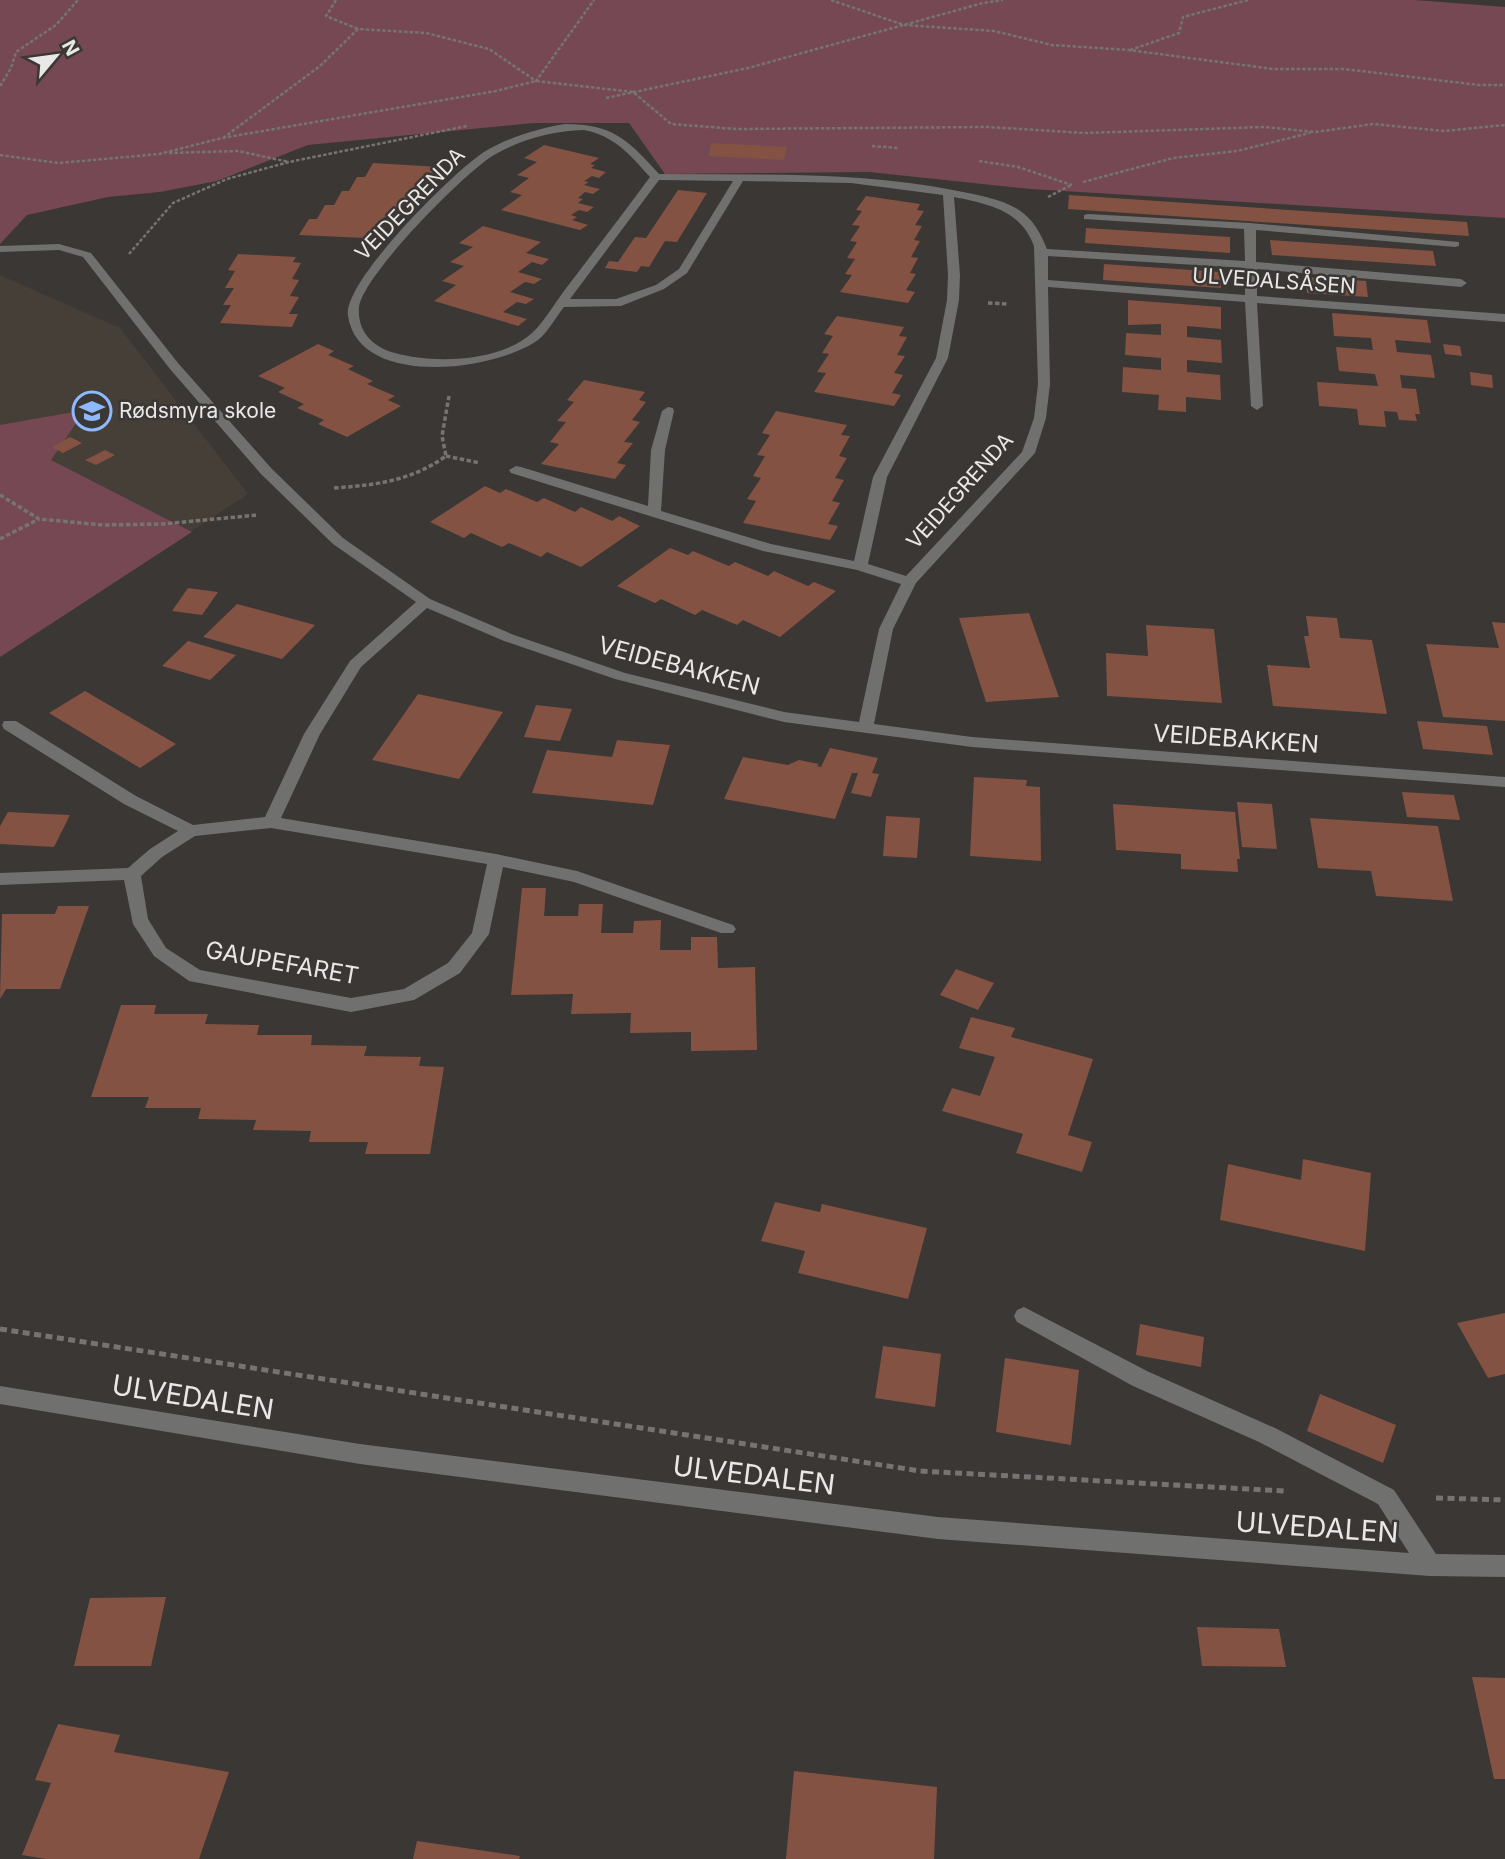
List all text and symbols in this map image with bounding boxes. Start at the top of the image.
north arrow [21,21,91,91]
text: N [57,36,84,60]
street label: VEIDEGRENDA [350,142,470,265]
street label: ULVEDALSÅSEN [1191,260,1357,299]
school or university icon: Rødsmyra skole [71,390,113,432]
place label: Rødsmyra skole [119,398,276,423]
street label: VEIDEGRENDA [901,428,1018,554]
street label: VEIDEBAKKEN [595,630,763,701]
street label: VEIDEBAKKEN [1152,718,1320,759]
street label: GAUPEFARET [203,935,361,990]
street label: ULVEDALEN [110,1367,276,1427]
street label: ULVEDALEN [671,1448,837,1502]
street label: ULVEDALEN [1234,1504,1400,1550]

